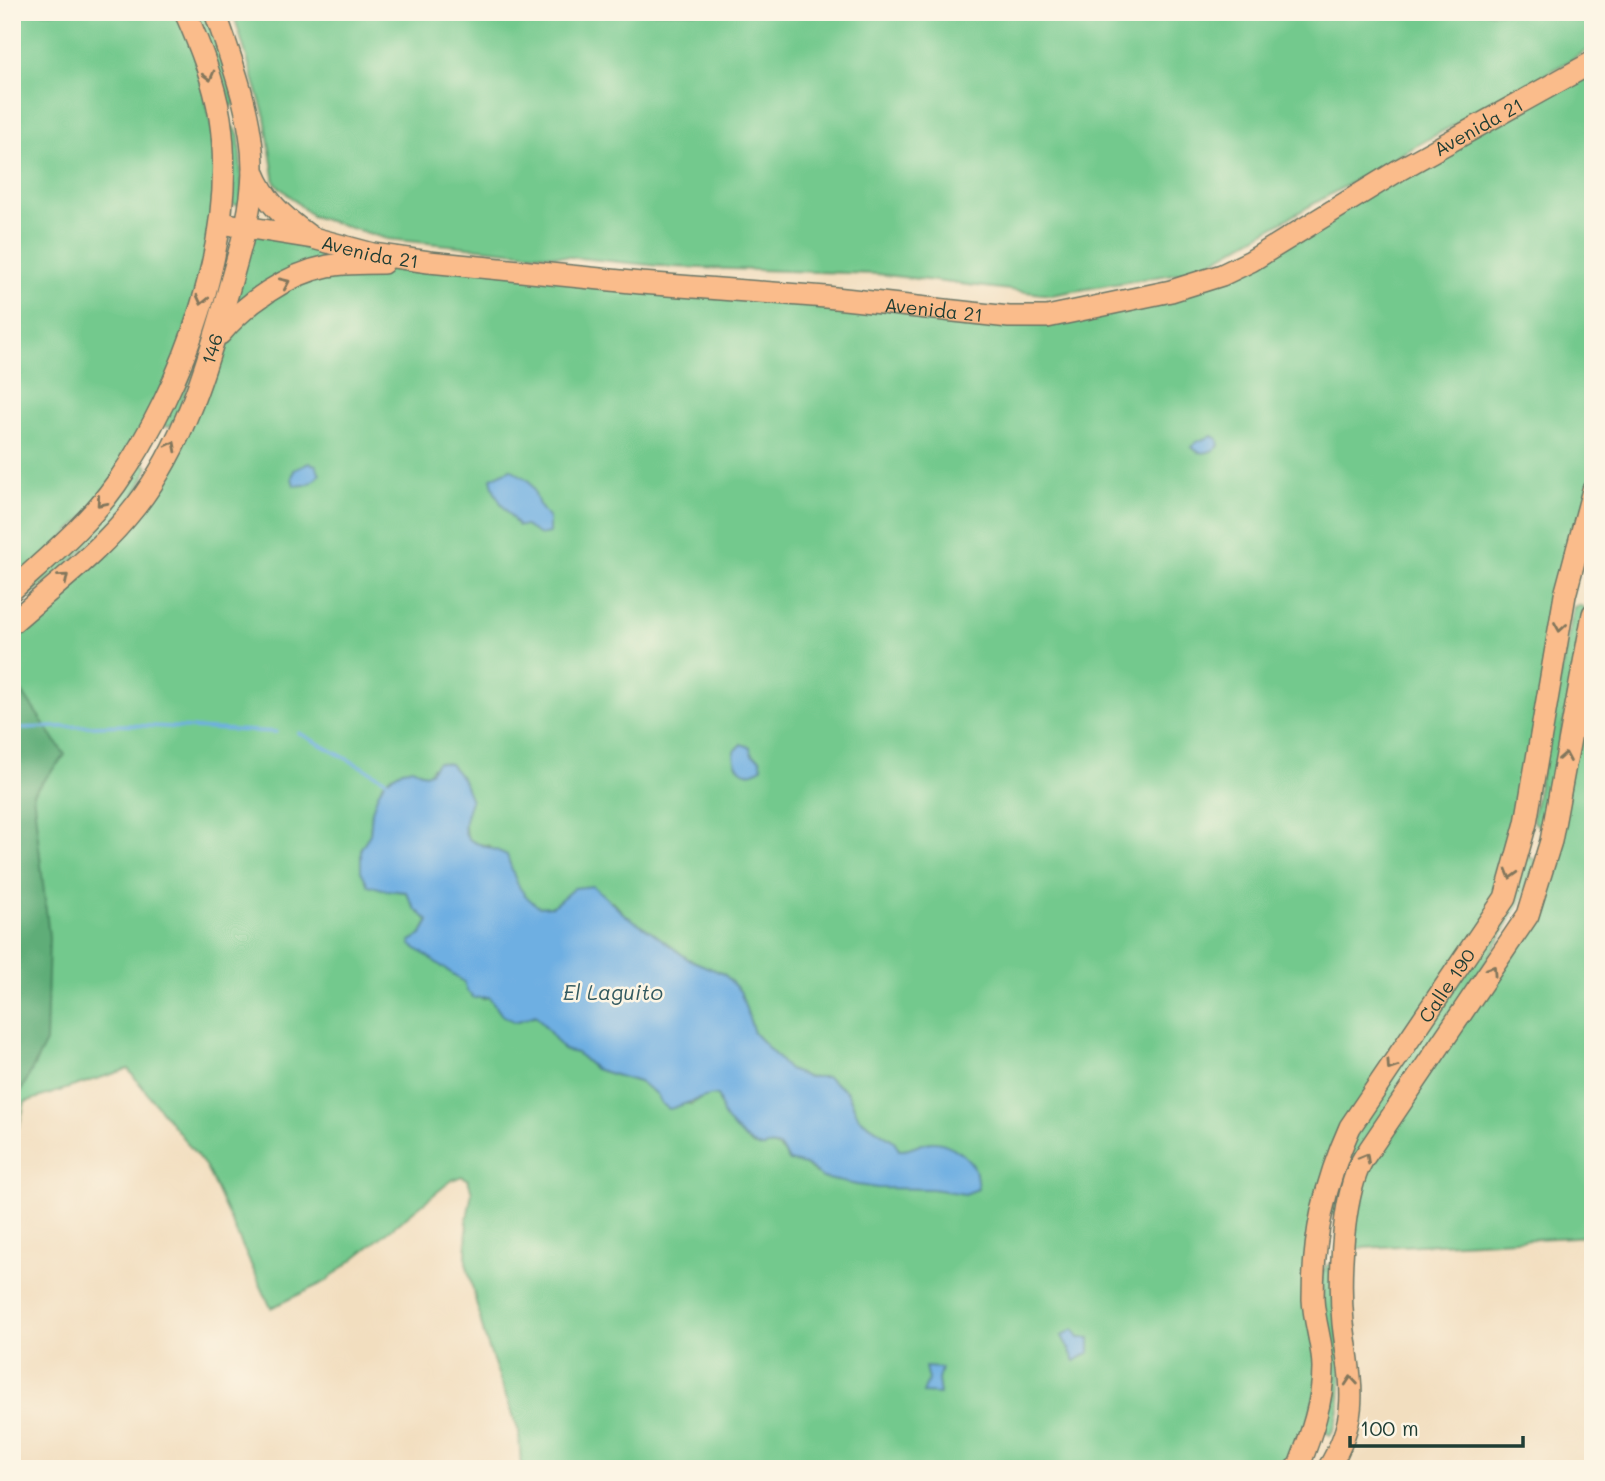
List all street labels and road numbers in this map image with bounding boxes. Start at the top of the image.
street label: Avenida 21 [1429,91,1527,161]
street label: Avenida 21 [319,228,420,273]
street label: Avenida 21 [884,291,984,327]
street label: 146 [195,330,228,367]
street label: Calle 190 [1412,943,1480,1027]

